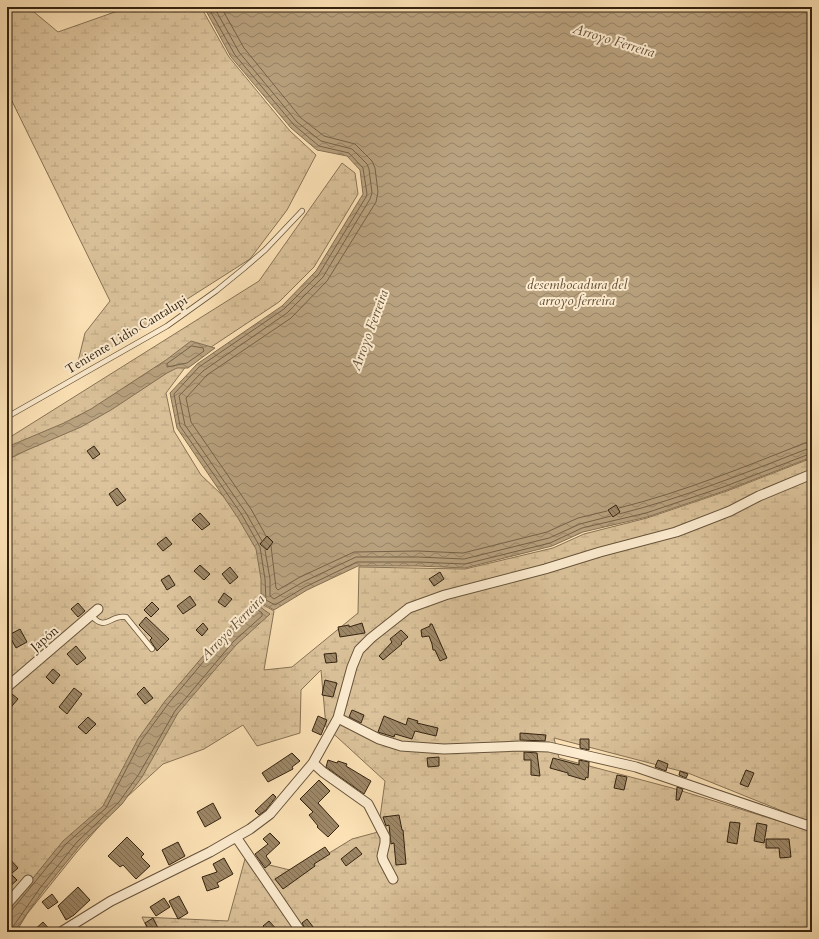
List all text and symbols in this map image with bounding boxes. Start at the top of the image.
water label: Arroyo Ferreira [570,19,657,62]
water label: desembocadura del arroyo ferreira [527,275,628,310]
water label: Arroyo Ferreira [346,287,393,374]
street label: Teniente Lidio Cantalupi [62,291,191,379]
water label: Arroyo Ferreira [195,590,269,665]
street label: Japón [25,621,63,657]

